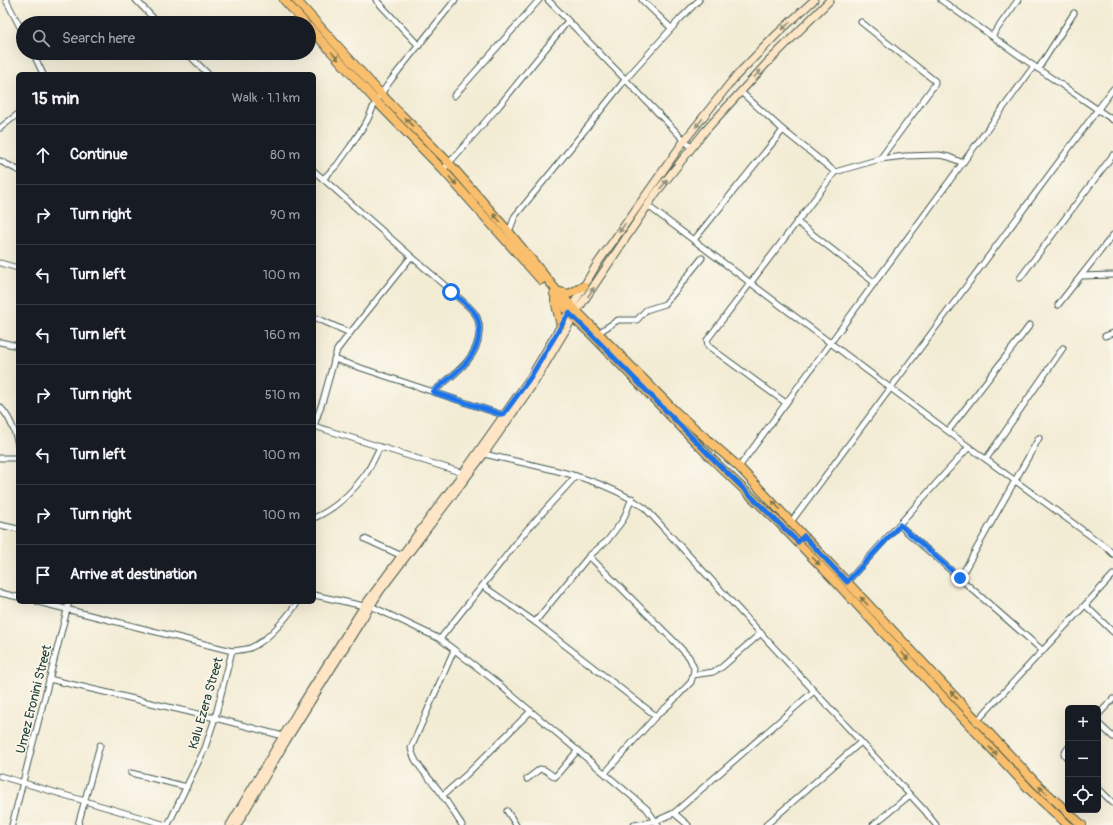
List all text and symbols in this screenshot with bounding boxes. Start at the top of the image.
search box [16,16,316,60]
one-way arrow [781,22,791,31]
icon: search [30,27,52,49]
text: Search here [62,29,135,48]
one-way arrow [331,51,340,61]
one-way arrow [752,70,761,79]
text: 15 min [32,88,79,109]
text: Walk · 1.1 km [232,90,300,106]
one-way arrow [404,117,414,127]
one-way arrow [694,117,703,128]
icon: ahead [32,144,54,166]
text: Continue [70,145,128,164]
text: 80 m [270,147,300,163]
one-way arrow [449,176,458,186]
one-way arrow [659,179,668,190]
icon: right [32,204,54,226]
text: Turn right [70,205,131,224]
text: 90 m [270,207,300,223]
one-way arrow [492,213,501,223]
one-way arrow [618,223,626,233]
icon: left [32,264,54,286]
text: Turn left [70,265,126,284]
text: 100 m [263,267,300,283]
route start [442,283,460,301]
one-way arrow [587,287,595,297]
icon: left [32,324,54,346]
text: Turn left [70,325,126,344]
text: 160 m [264,327,300,343]
icon: right [32,384,54,406]
text: Turn right [70,385,131,404]
text: 510 m [265,387,300,403]
icon: left [32,444,54,466]
text: Turn left [70,445,126,464]
text: 100 m [263,447,300,463]
one-way arrow [771,500,781,510]
icon: right [32,504,54,526]
text: Turn right [70,505,131,524]
text: 100 m [263,507,300,523]
one-way arrow [811,556,821,566]
icon: arrive [32,564,54,586]
text: Arrive at destination [70,565,197,584]
route end [951,569,969,587]
one-way arrow [860,595,869,606]
street label: Umez Eronini Street [13,643,55,755]
one-way arrow [900,651,910,661]
street label: Kalu Ezera Street [185,655,227,751]
one-way arrow [949,690,958,700]
map controls [1065,705,1101,813]
button: + [1065,705,1101,741]
button: − [1065,741,1101,777]
one-way arrow [989,746,998,756]
button: locate [1065,777,1101,813]
one-way arrow [1038,785,1048,794]

